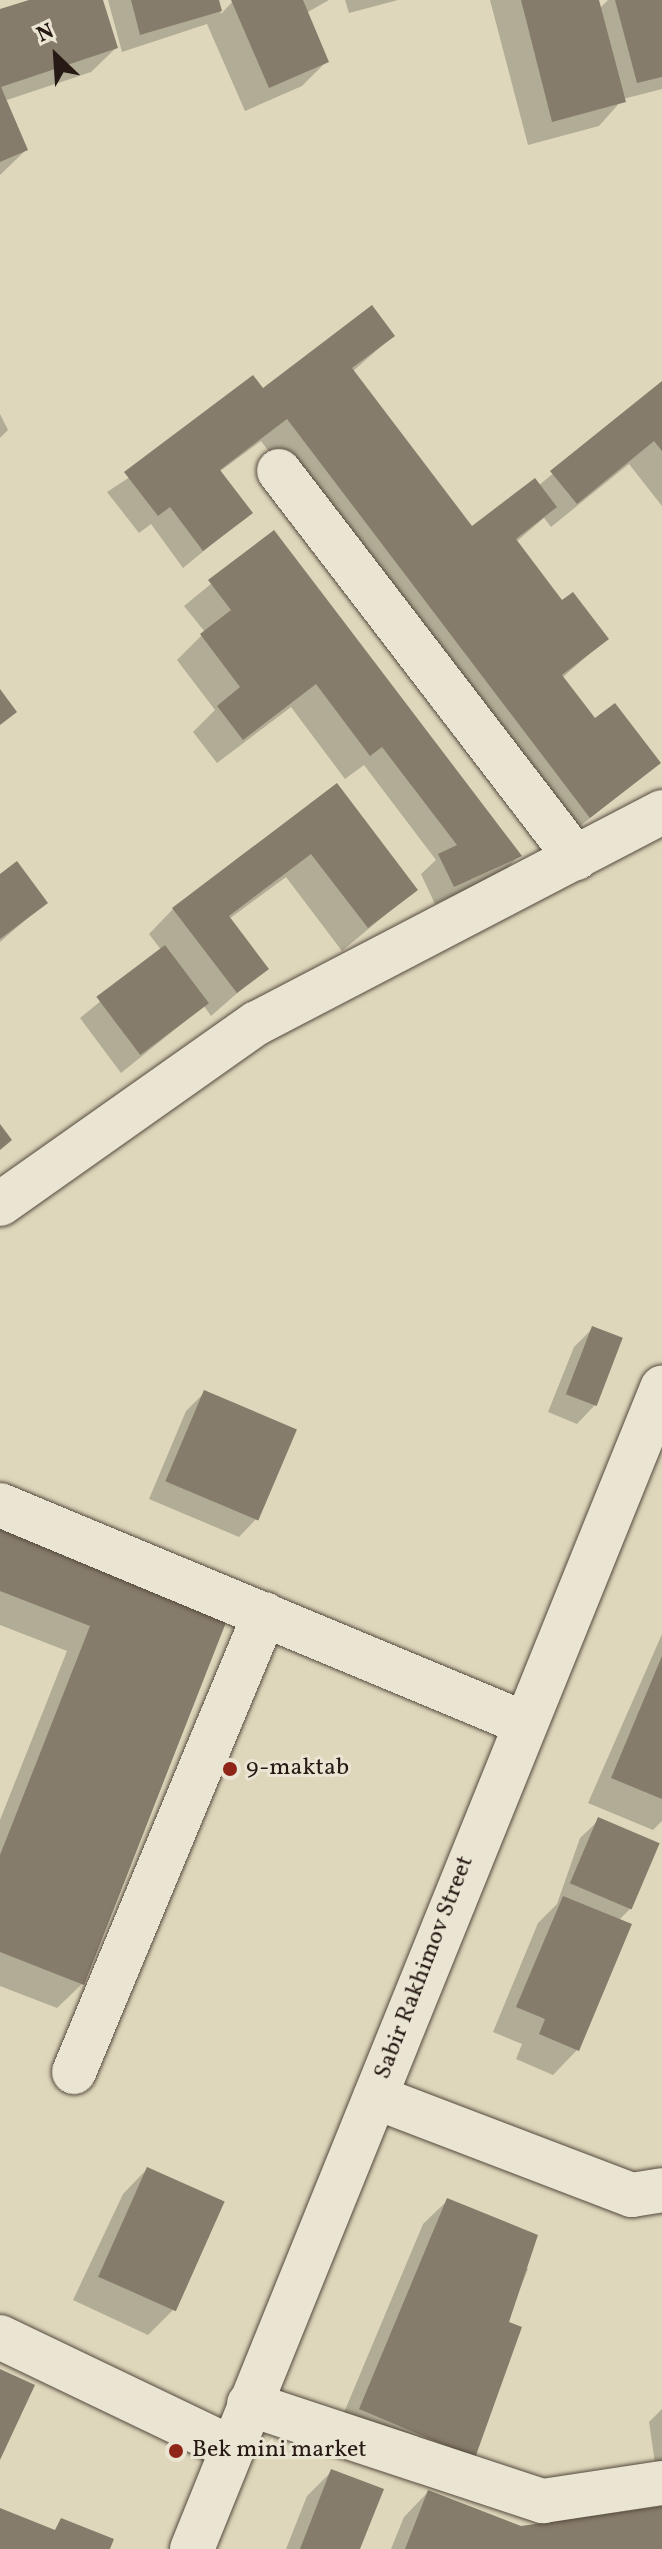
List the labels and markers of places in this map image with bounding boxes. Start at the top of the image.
place label: 9-maktab [246,1755,349,1783]
marker: 9-maktab [221,1760,239,1778]
place label: Bek mini market [192,2437,367,2465]
marker: Bek mini market [167,2442,185,2460]

